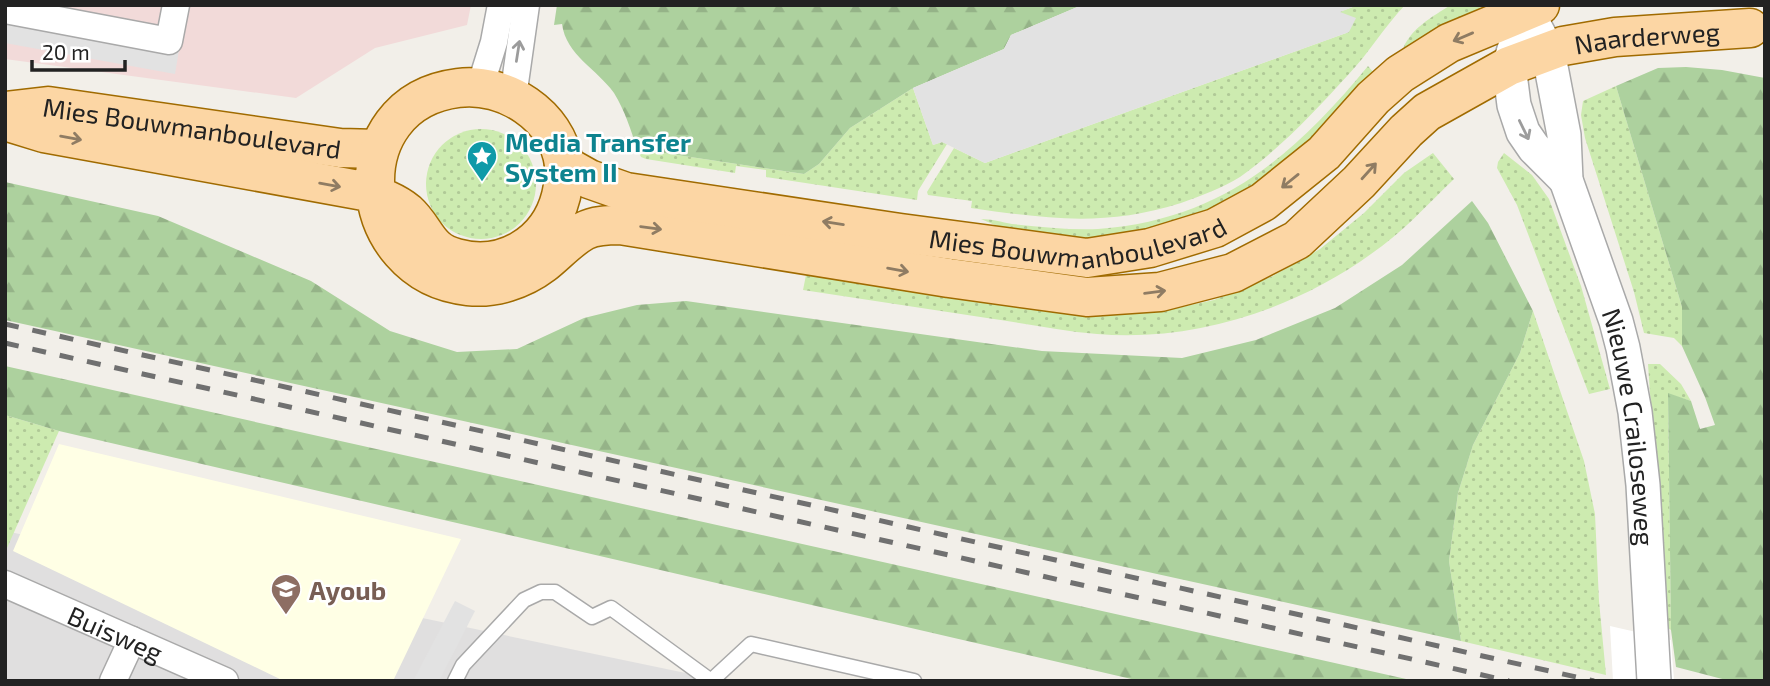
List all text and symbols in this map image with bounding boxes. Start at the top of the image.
street label: Naarderweg [1572,15,1721,59]
scale bar [32,28,124,72]
one-way arrow [1453,31,1474,44]
text: 20 m [42,39,90,64]
one-way arrow [512,40,525,63]
street label: Mies Bouwmanboulevard [41,90,343,163]
one-way arrow [1517,119,1531,140]
place label: Media Transfer System II [505,126,691,188]
one-way arrow [59,132,82,145]
place icon: Media Transfer System II [465,139,499,183]
one-way arrow [1361,162,1377,180]
one-way arrow [1281,173,1299,189]
one-way arrow [318,179,340,192]
street label: Mies Bouwmanboulevard [927,210,1231,274]
one-way arrow [822,216,845,229]
one-way arrow [639,222,662,235]
one-way arrow [886,264,909,277]
one-way arrow [1143,286,1166,299]
street label: Nieuwe Crailoseweg [1597,304,1662,547]
school or university icon: Ayoub [269,572,303,616]
place label: Ayoub [309,574,386,606]
street label: Buisweg [63,598,168,667]

